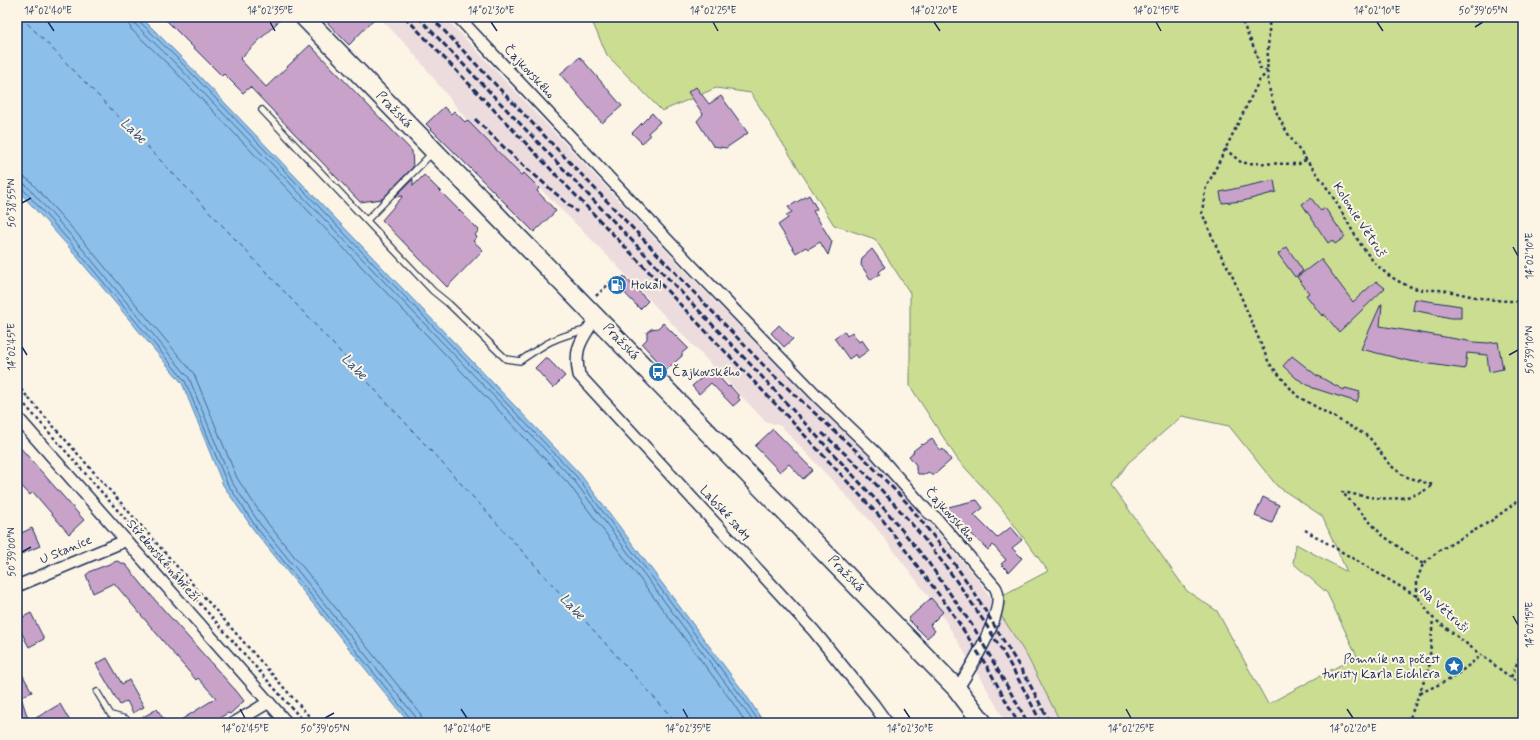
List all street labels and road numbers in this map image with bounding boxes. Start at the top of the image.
street label: Čajkovského [500,41,559,103]
street label: Pražská [372,88,416,132]
street label: Kolonie Větruš [1328,179,1390,261]
street label: Pražská [599,320,643,364]
street label: Labské sady [695,482,755,544]
street label: Čajkovského [921,483,980,546]
street label: Střekovské nábřeží [123,516,203,606]
street label: U Stanice [37,531,95,569]
street label: Pražská [824,552,868,596]
street label: Na Větruši [1416,583,1472,637]

